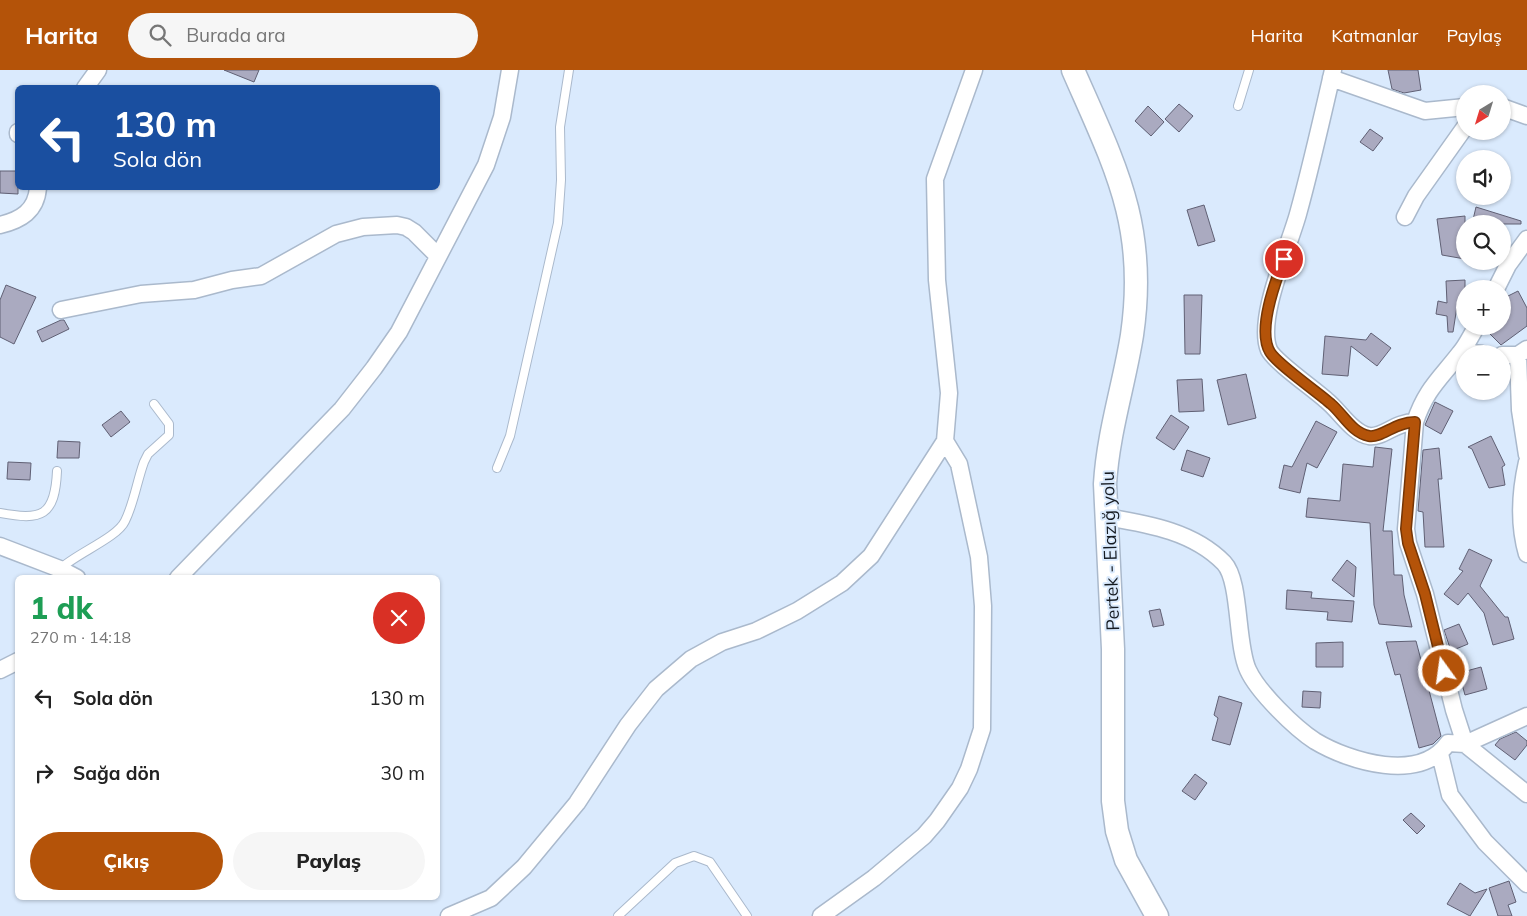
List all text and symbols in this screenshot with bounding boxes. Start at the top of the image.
search box [128,13,478,58]
text: Harita [25,20,98,50]
icon: search [146,21,174,49]
text: Burada ara [186,23,286,47]
text: Harita [1251,24,1303,47]
text: Katmanlar [1331,24,1418,47]
text: Paylaş [1446,24,1502,47]
north arrow [1456,85,1511,140]
map controls [1456,85,1511,400]
text: 130 m [113,102,217,146]
icon: left [30,105,95,170]
text: Sola dön [113,145,202,173]
button: sound [1456,150,1511,205]
button: search [1456,215,1511,270]
pin [1263,238,1305,280]
icon: arrive [1270,245,1298,273]
button: + [1456,280,1511,335]
button: − [1456,345,1511,400]
street label: Pertek - Elazığ yolu [1096,471,1124,631]
text: 1 dk [30,589,93,627]
button: close [373,592,425,644]
text: 270 m · 14:18 [30,627,131,647]
position arrow [1417,644,1469,696]
icon: left [30,684,58,712]
text: Sola dön [73,686,153,710]
text: 130 m [369,686,425,710]
icon: right [30,759,58,787]
text: Sağa dön [73,761,160,785]
text: 30 m [381,761,425,785]
button: Çıkış [30,832,223,890]
button: Paylaş [233,832,425,890]

